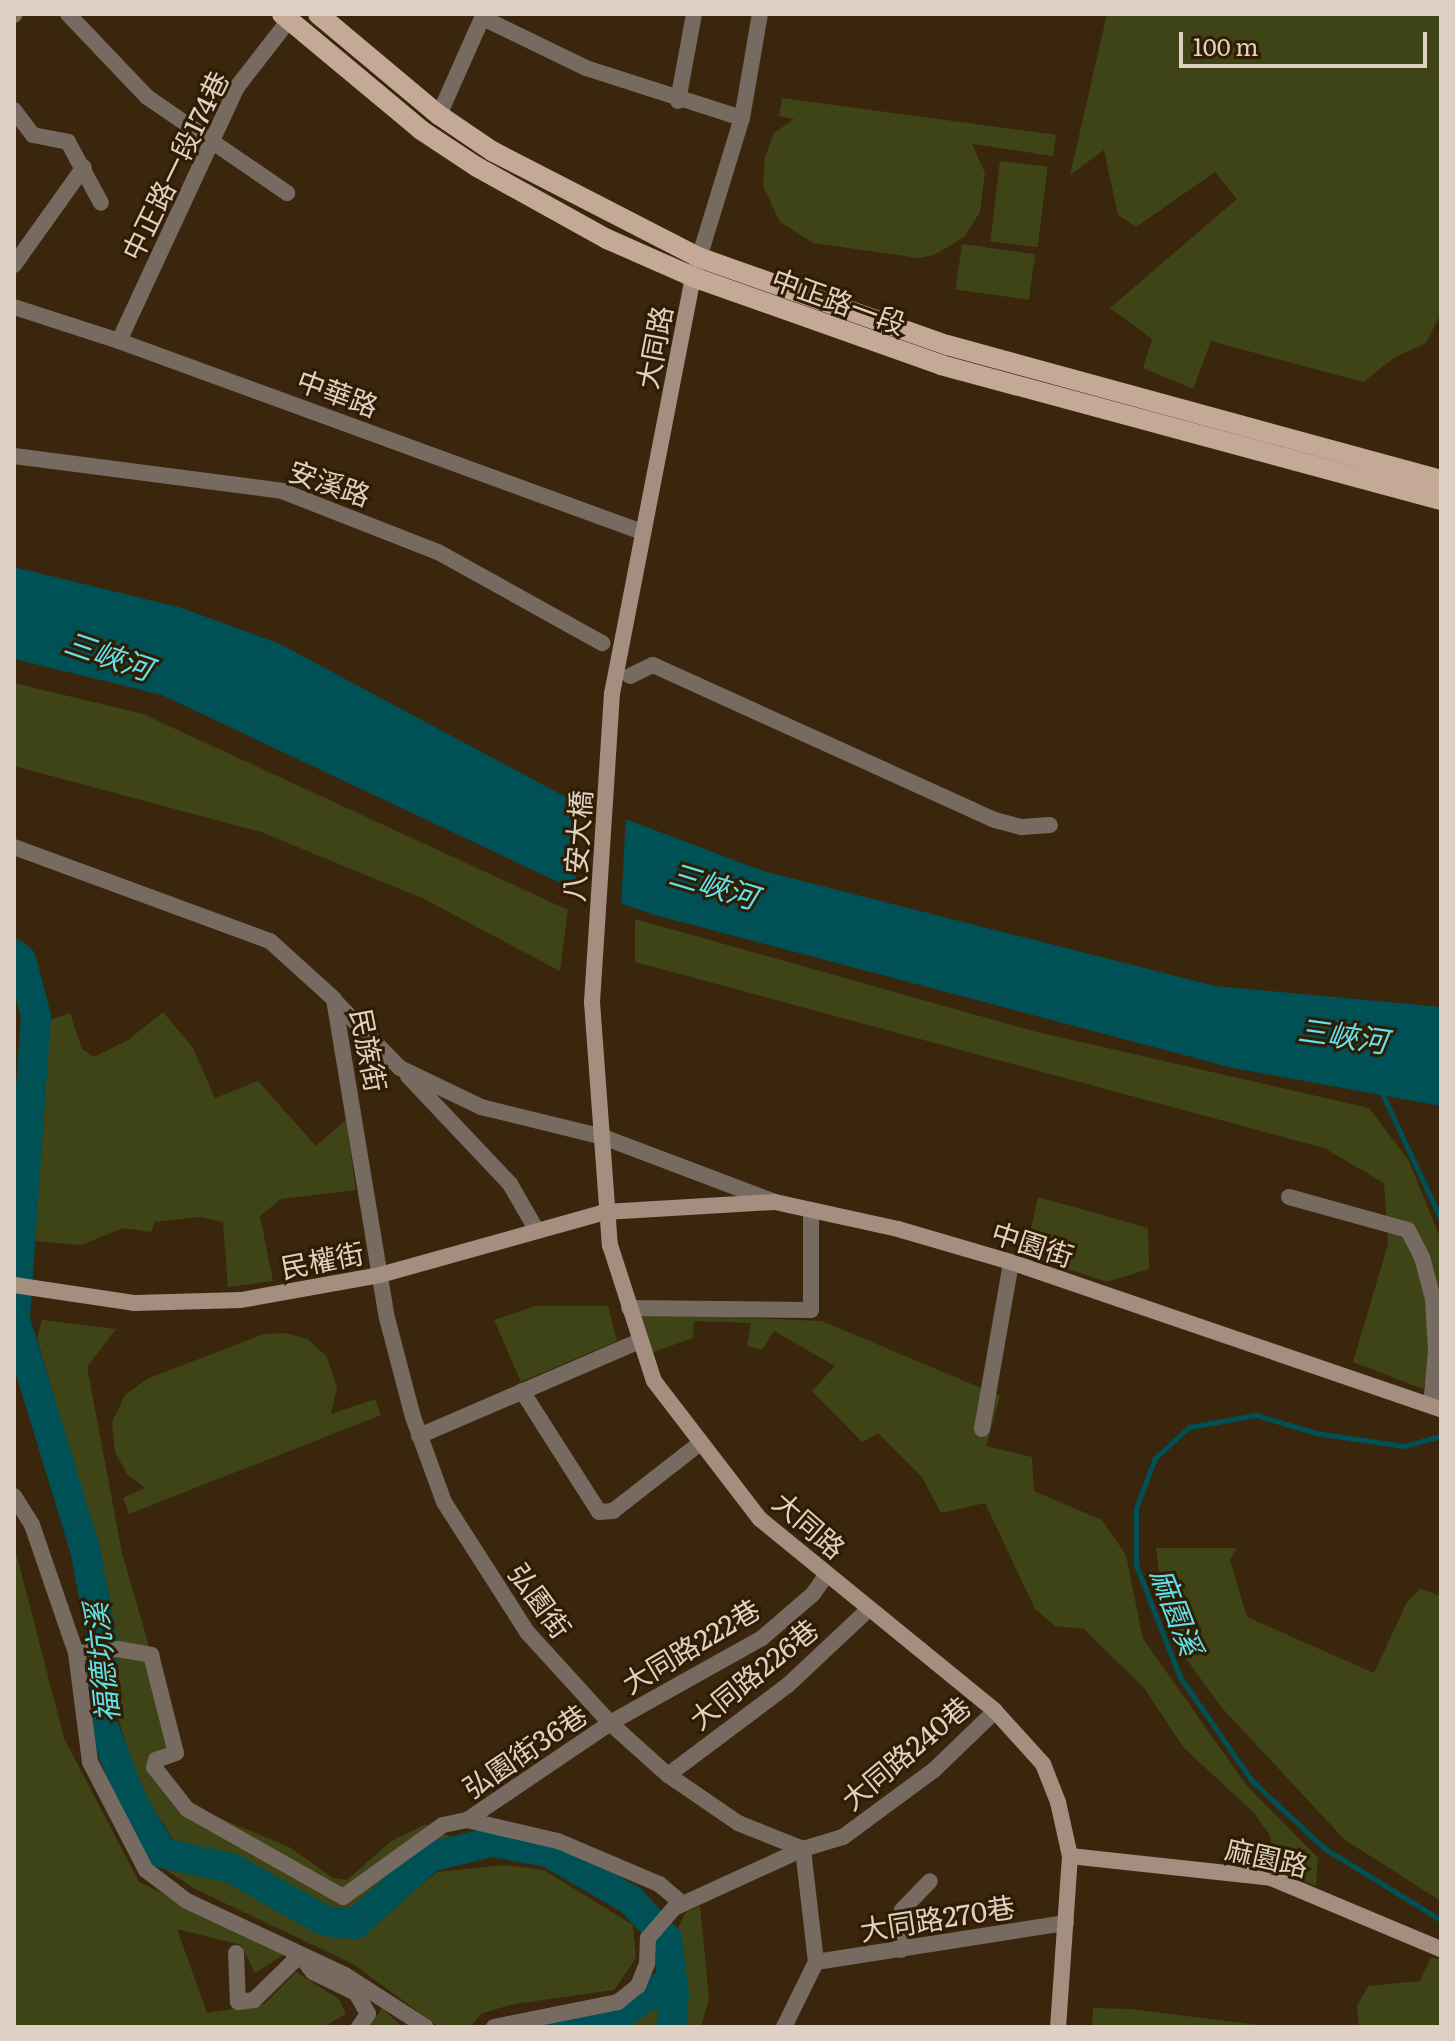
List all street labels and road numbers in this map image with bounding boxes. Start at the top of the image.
street label: 中正路一段174巷 [114,65,234,265]
street label: 中正路一段 [767,260,911,340]
street label: 大同路 [628,303,678,391]
street label: 中華路 [293,362,383,422]
street label: 安溪路 [285,452,375,512]
street label: 八安大橋 [555,789,597,903]
street label: 民族街 [345,1006,395,1094]
street label: 中園街 [988,1214,1078,1272]
street label: 民權街 [278,1234,366,1284]
street label: 大同路 [767,1484,853,1564]
street label: 弘園街 [503,1556,579,1644]
street label: 大同路222巷 [615,1591,765,1699]
street label: 大同路226巷 [682,1611,824,1735]
street label: 大同路240巷 [834,1688,976,1816]
street label: 弘園街36巷 [456,1696,592,1804]
street label: 麻園路 [1222,1830,1312,1882]
street label: 大同路270巷 [857,1888,1017,1946]

